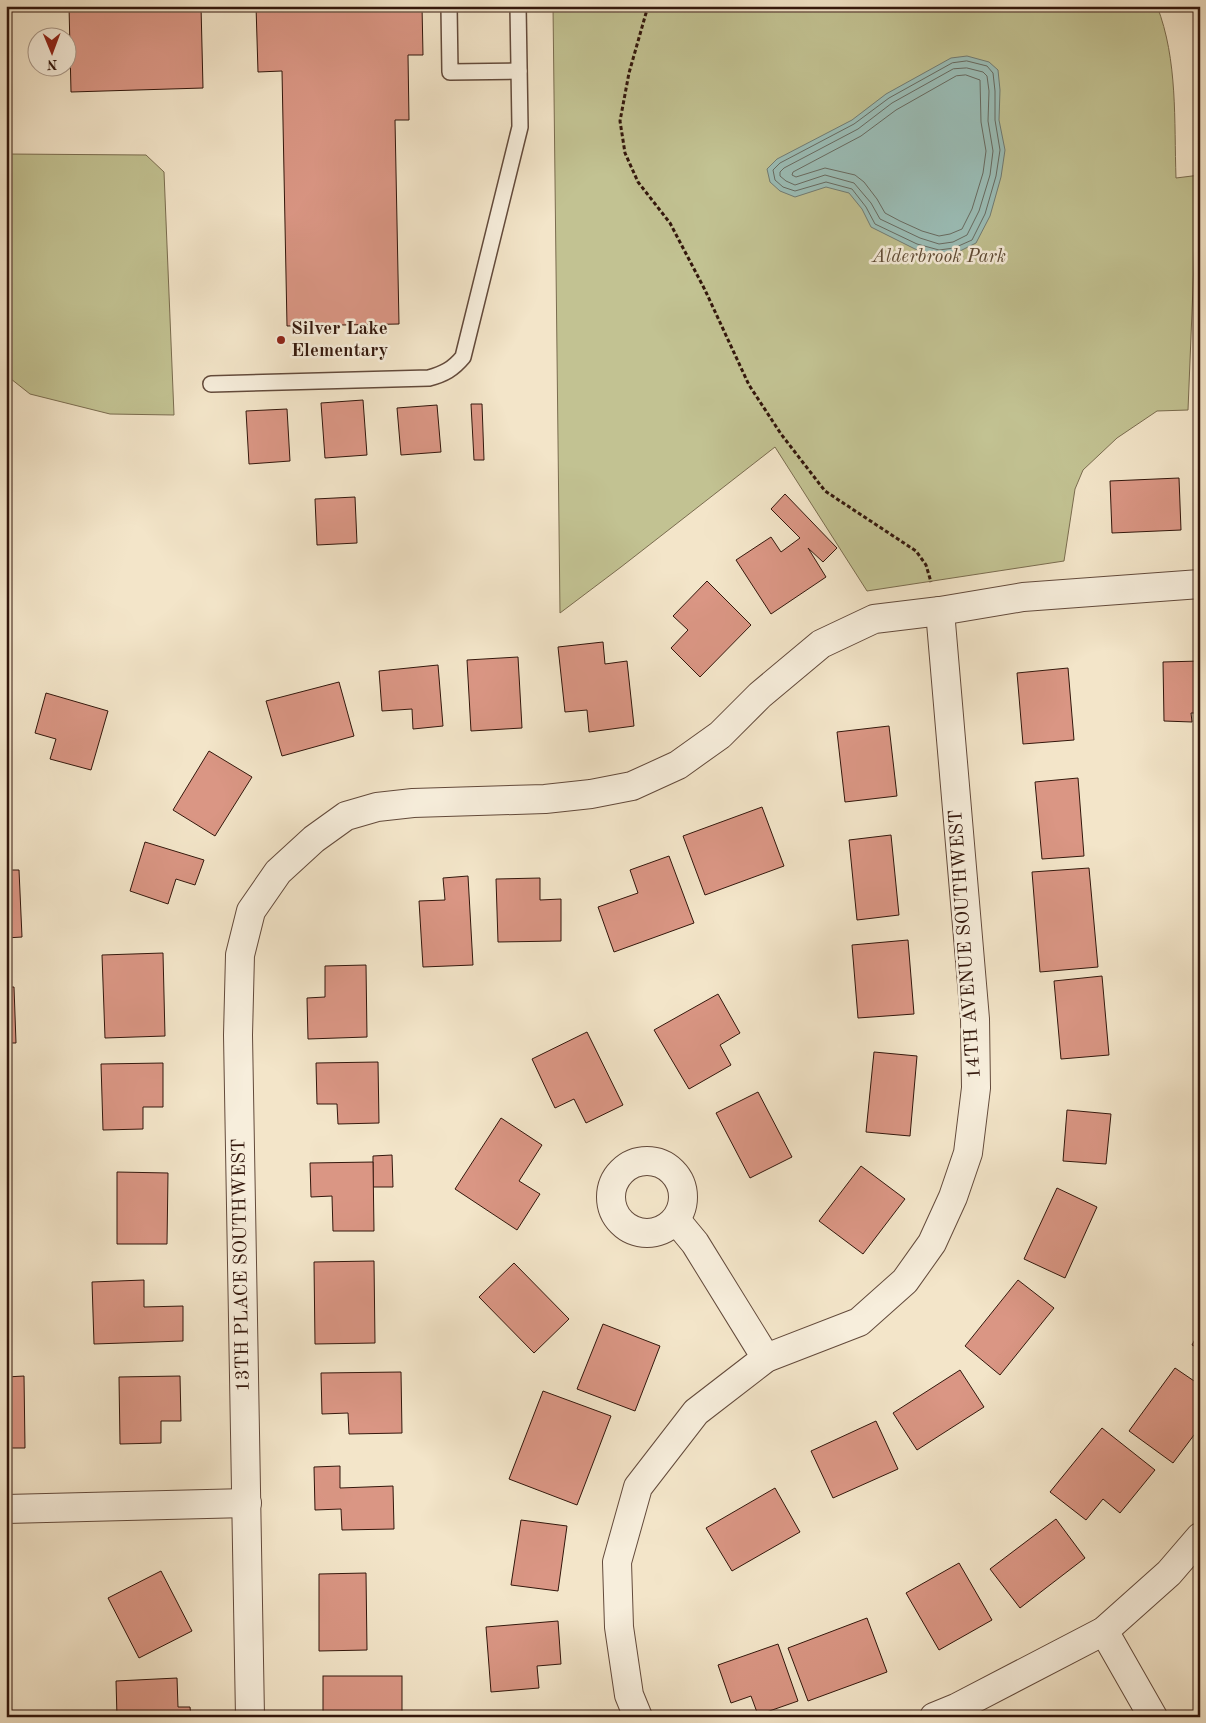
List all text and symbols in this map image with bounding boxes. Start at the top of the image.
north arrow [28,28,78,78]
text: N [46,57,58,71]
park label: Alderbrook Park [871,248,1006,267]
place label: Silver Lake Elementary [291,320,388,361]
marker: Silver Lake Elementary [275,334,287,346]
street label: 14TH AVENUE SOUTHWEST [947,809,985,1079]
street label: 13TH PLACE SOUTHWEST [230,1138,254,1392]

